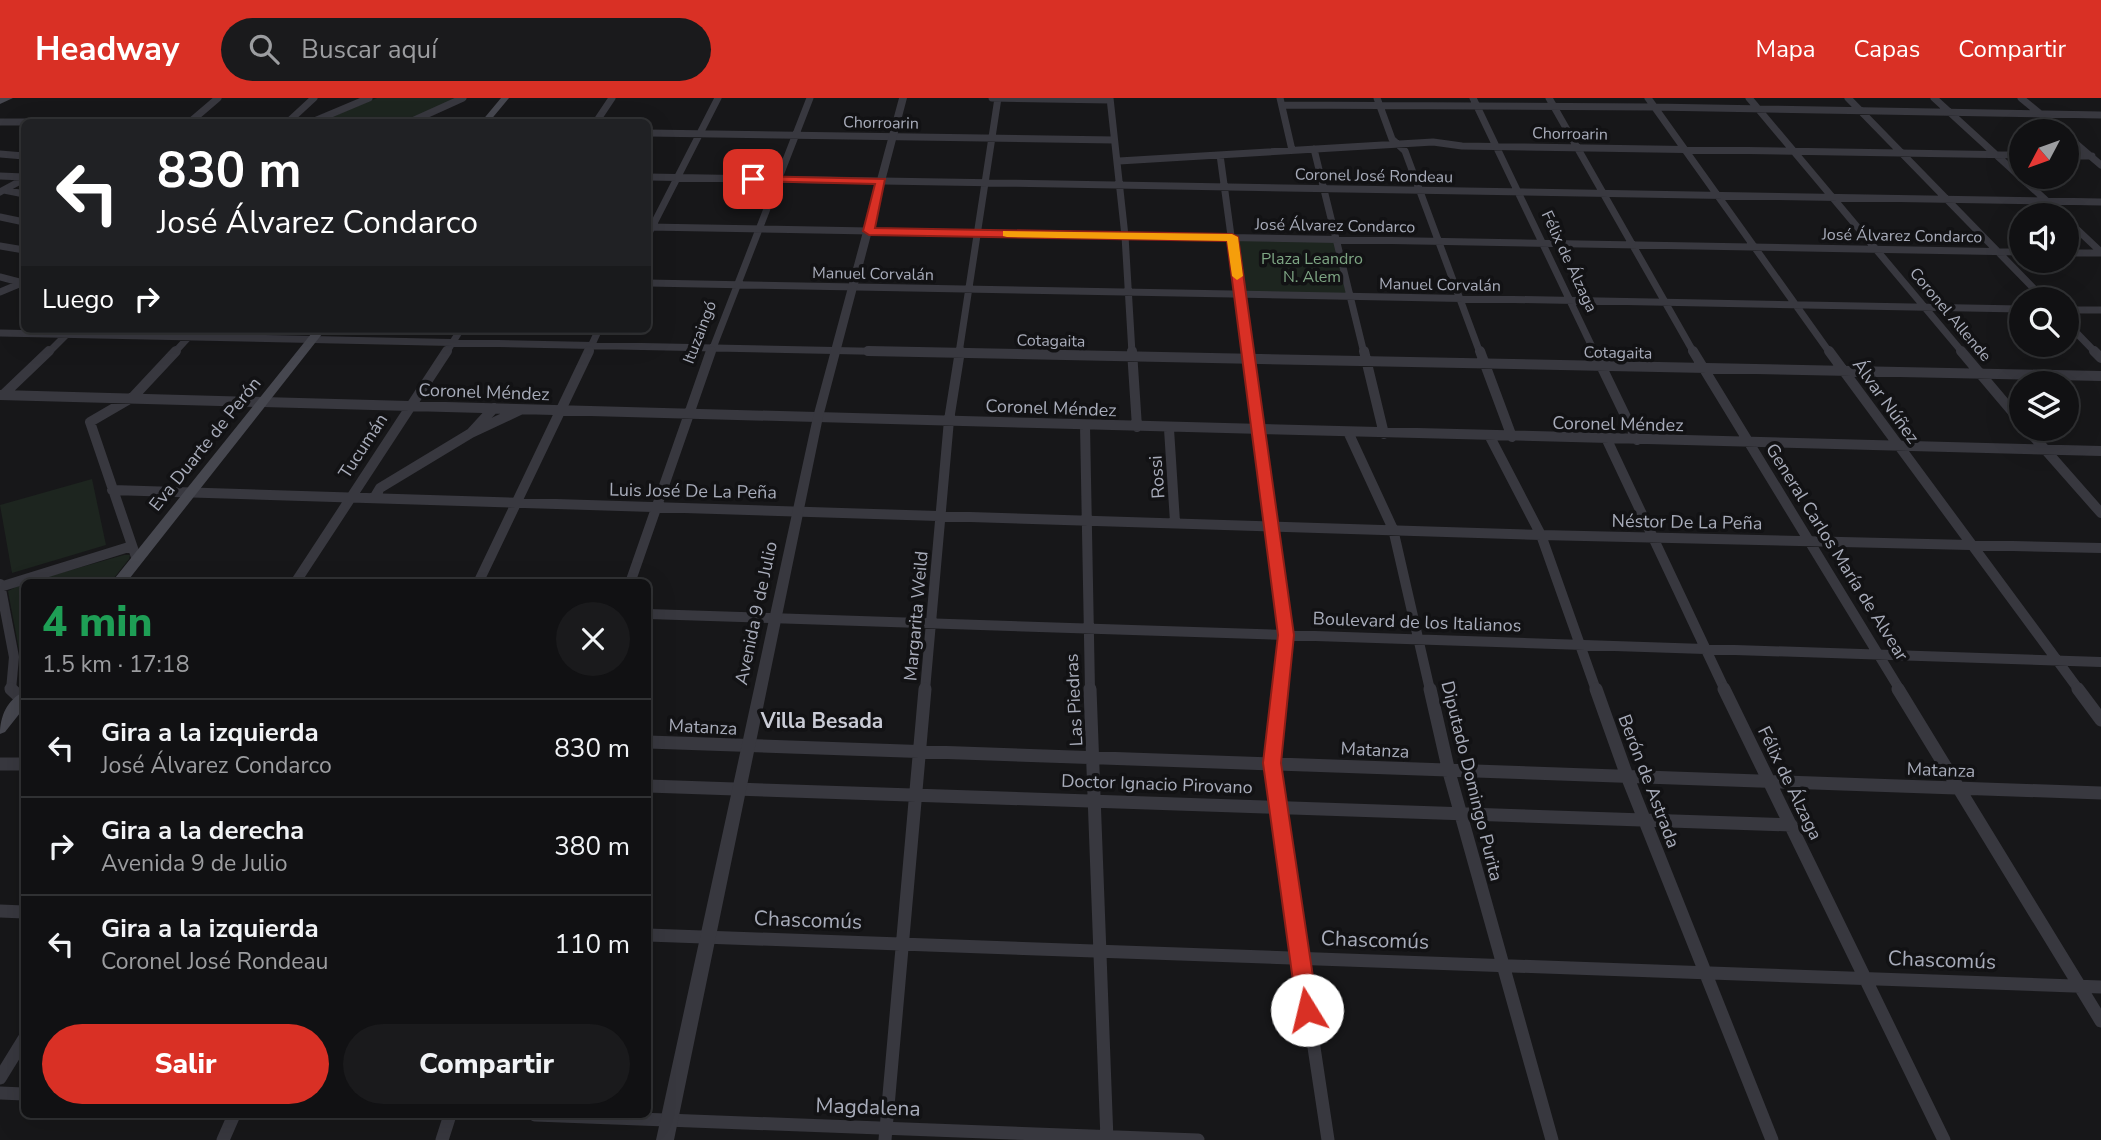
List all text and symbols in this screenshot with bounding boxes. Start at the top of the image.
search box [221,18,711,81]
text: Headway [35,27,179,72]
icon: search [245,30,283,68]
text: Buscar aquí [301,32,437,67]
text: Mapa [1756,33,1816,65]
text: Capas [1854,33,1920,65]
text: Compartir [1958,33,2066,65]
street label: Chorroarin [843,111,919,135]
north arrow [2009,119,2079,189]
map controls [2009,119,2079,441]
street label: Chorroarin [1532,122,1608,146]
text: 830 m [157,137,301,204]
icon: left [42,147,133,238]
pin [723,149,783,209]
icon: arrive [734,160,772,198]
street label: Coronel José Rondeau [1295,164,1453,188]
text: José Álvarez Condarco [157,201,478,244]
button: sound [2009,203,2079,273]
street label: Félix de Álzaga [1536,207,1602,316]
street label: José Álvarez Condarco [1254,214,1416,238]
street label: José Álvarez Condarco [1821,224,1983,248]
park label: Plaza Leandro N. Alem [1261,248,1363,288]
street label: Manuel Corvalán [812,262,934,286]
street label: Coronel Allende [1904,263,1996,366]
street label: Manuel Corvalán [1379,273,1501,297]
icon: right [128,280,166,318]
text: Luego [42,282,114,317]
button: search [2009,287,2079,357]
street label: Ituzaingó [678,298,722,367]
street label: Cotagaita [1016,329,1086,353]
street label: Cotagaita [1583,341,1653,365]
street label: Álvar Núñez [1847,354,1925,448]
button: layers [2009,371,2079,441]
street label: Eva Duarte de Perón [144,372,266,516]
street label: Coronel Méndez [418,378,550,406]
street label: Coronel Méndez [985,394,1117,422]
street label: Tucumán [333,409,393,483]
street label: Coronel Méndez [1552,411,1684,437]
street label: General Carlos María de Alvear [1760,439,1914,666]
street label: Rossi [1144,455,1170,499]
street label: Luis José De La Peña [609,478,777,504]
street label: Néstor De La Peña [1612,509,1762,535]
street label: Avenida 9 de Julio [729,539,783,687]
street label: Margarita Weild [898,550,934,682]
text: 4 min [42,594,152,651]
button: close [556,602,630,676]
street label: Boulevard de los Italianos [1312,606,1522,638]
text: 1.5 km · 17:18 [42,649,189,680]
street label: Las Piedras [1060,653,1088,747]
street label: Diputado Domingo Purita [1436,678,1508,884]
district label: Villa Besada [760,707,883,735]
street label: Berón de Astrada [1612,711,1686,851]
street label: Matanza [668,713,738,741]
text: Gira a la izquierda [101,715,319,750]
street label: Félix de Álzaga [1752,722,1828,844]
icon: left [42,729,80,767]
text: 830 m [554,731,630,766]
street label: Matanza [1340,736,1410,764]
text: José Álvarez Condarco [101,750,332,781]
street label: Matanza [1906,757,1976,783]
street label: Doctor Ignacio Pirovano [1061,769,1253,799]
text: Gira a la derecha [101,813,304,848]
icon: right [42,827,80,865]
text: 380 m [554,829,630,864]
text: Avenida 9 de Julio [101,848,288,879]
street label: Chascomús [753,904,863,936]
text: Gira a la izquierda [101,911,319,946]
street label: Chascomús [1320,924,1430,956]
icon: left [42,925,80,963]
text: 110 m [554,927,630,962]
street label: Chascomús [1887,944,1997,976]
text: Coronel José Rondeau [101,946,329,977]
position arrow [1270,973,1344,1047]
button: Salir [42,1024,329,1104]
button: Compartir [343,1024,630,1104]
street label: Magdalena [815,1091,921,1123]

